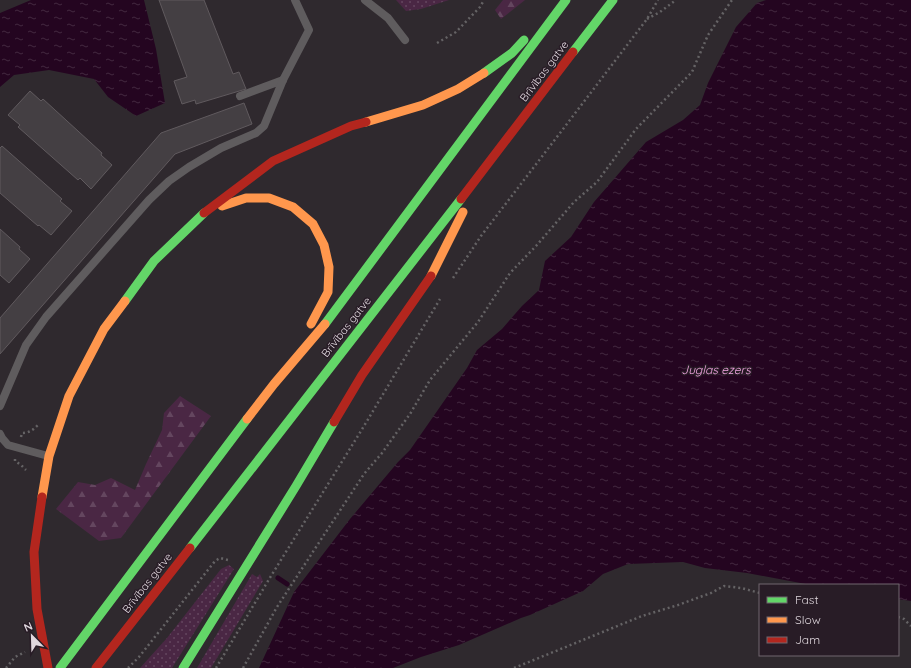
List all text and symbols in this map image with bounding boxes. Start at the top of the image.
street label: Brīvības gatve [517,38,571,104]
street label: Brīvības gatve [318,294,374,360]
water label: Juglas ezers [681,362,752,377]
street label: Brīvības gatve [119,550,175,616]
legend [759,584,899,656]
text: Fast [795,592,819,607]
text: Slow [795,612,821,627]
north arrow [12,616,52,656]
text: N [22,619,35,635]
text: Jam [795,632,820,647]

